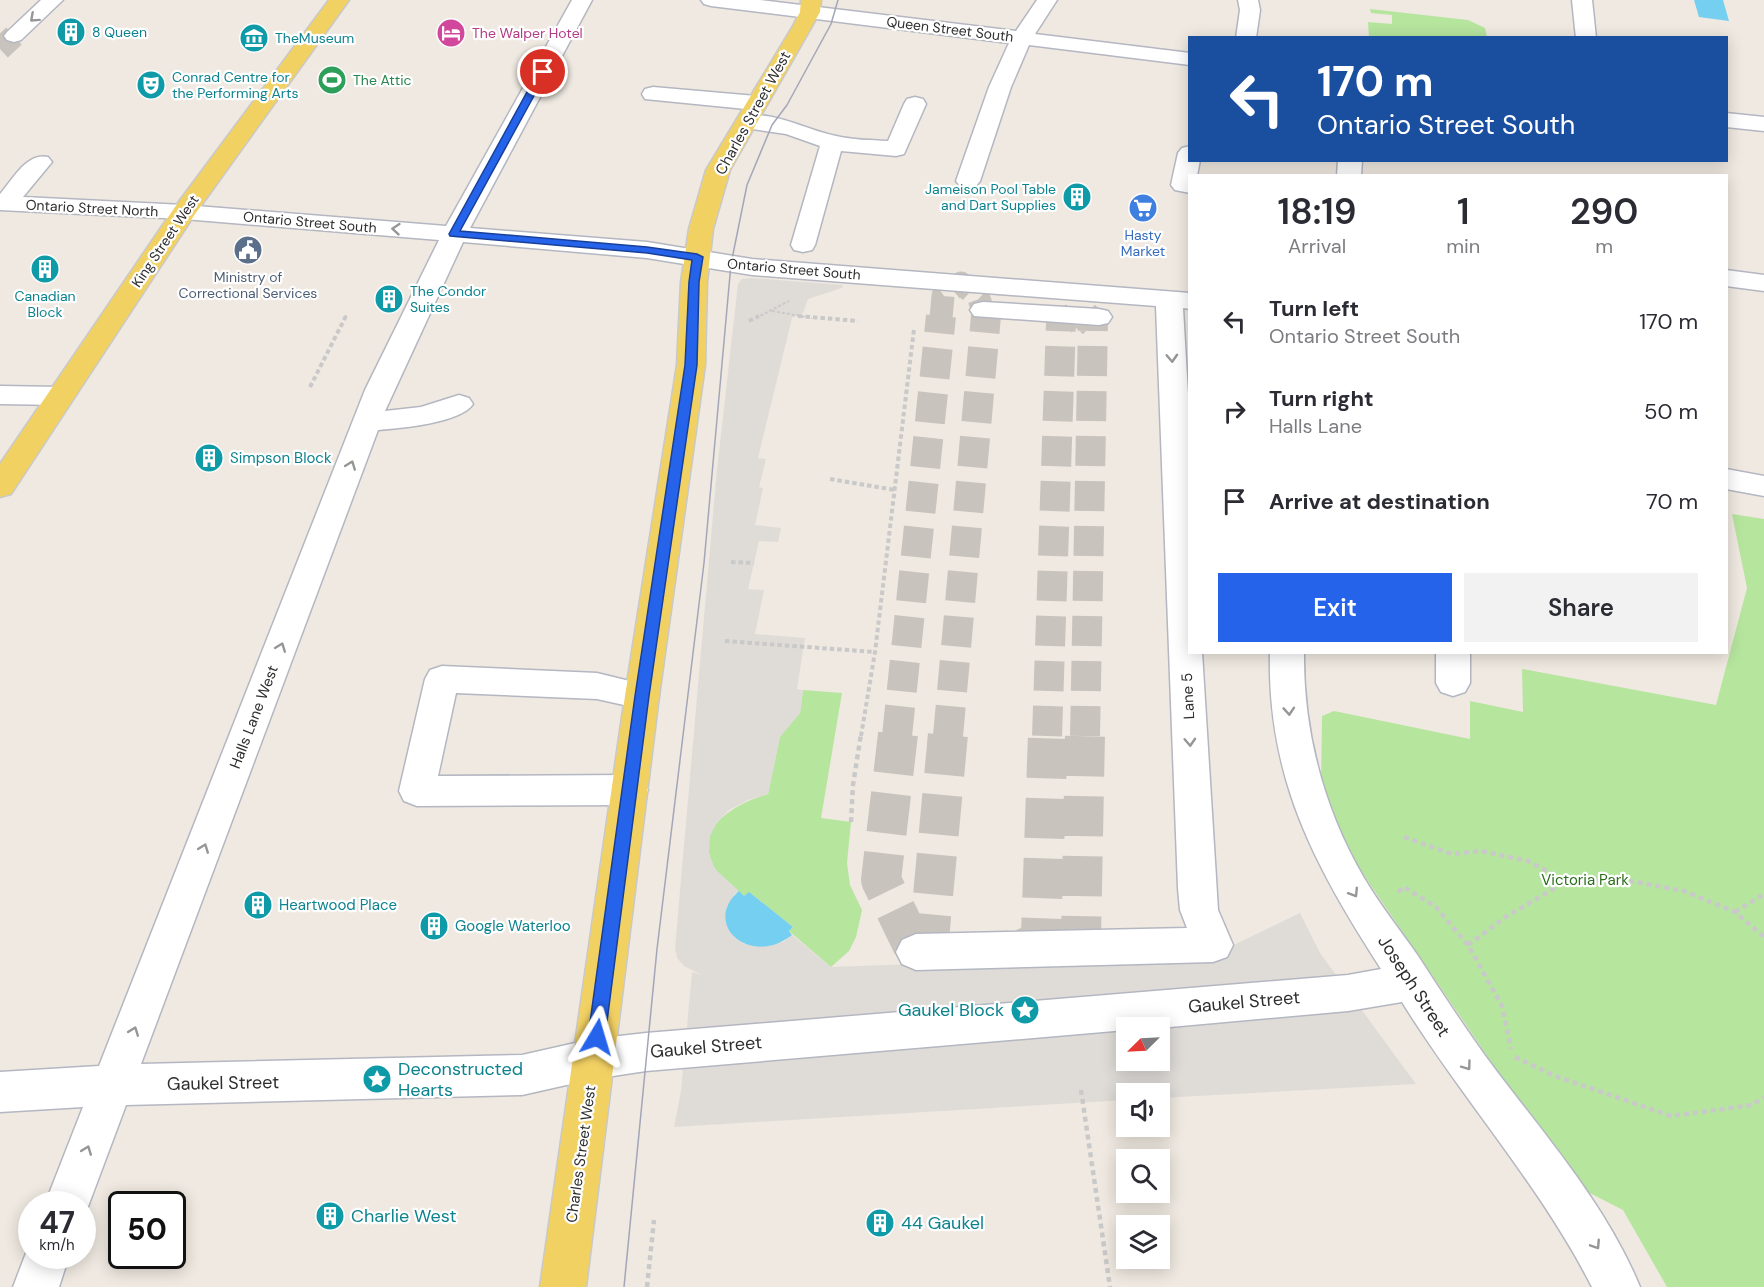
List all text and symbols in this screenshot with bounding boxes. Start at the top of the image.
one-way arrow [30,11,40,22]
street label: Queen Street South [885,12,1015,46]
building icon: 8 Queen [55,16,87,48]
hotel icon: The Walper Hotel [435,17,467,49]
museum icon: TheMuseum [238,22,270,54]
place label: 8 Queen [92,23,147,41]
place label: The Walper Hotel [472,24,583,42]
place label: TheMuseum [275,29,354,47]
pin [517,46,568,97]
street label: Charles Street West [711,48,795,178]
text: 170 m [1317,54,1434,109]
icon: arrive [526,55,559,88]
icon: left [1218,60,1296,138]
sports icon: The Attic [316,64,348,96]
place label: Conrad Centre for the Performing Arts [172,68,298,102]
theatre icon: Conrad Centre for the Performing Arts [135,69,167,101]
place label: The Attic [353,71,412,89]
text: Ontario Street South [1317,107,1575,142]
place label: Jameison Pool Table and Dart Supplies [925,180,1056,214]
building icon: Jameison Pool Table and Dart Supplies [1061,181,1093,213]
text: 18:19 [1278,188,1357,235]
text: 1 [1457,188,1469,235]
text: 290 [1570,188,1638,235]
street label: King Street West [127,191,203,291]
supermarket icon: Hasty Market [1127,192,1159,224]
street label: Ontario Street North [25,196,159,220]
street label: Ontario Street South [243,207,377,237]
one-way arrow [391,223,400,236]
place label: Hasty Market [1121,226,1165,260]
text: Arrival [1288,233,1346,259]
text: min [1446,233,1480,259]
text: m [1595,233,1613,259]
public building icon: Ministry of Correctional Services [232,234,264,266]
building icon: Canadian Block [29,253,61,285]
street label: Ontario Street South [727,254,861,284]
place label: Ministry of Correctional Services [179,268,317,302]
place label: The Condor Suites [410,282,486,316]
building icon: The Condor Suites [373,283,405,315]
place label: Canadian Block [14,287,76,321]
text: Turn left [1269,294,1359,323]
icon: left [1218,305,1251,338]
text: 170 m [1639,307,1698,336]
text: Ontario Street South [1269,323,1460,349]
one-way arrow [1165,354,1178,363]
text: Turn right [1269,384,1374,413]
icon: right [1218,395,1251,428]
text: 50 m [1644,397,1698,426]
text: Halls Lane [1269,413,1362,439]
building icon: Simpson Block [193,442,225,474]
place label: Simpson Block [230,448,332,468]
one-way arrow [343,460,356,470]
icon: arrive [1218,485,1251,518]
text: Arrive at destination [1269,487,1490,516]
text: 70 m [1646,487,1698,516]
button: Exit [1218,573,1452,642]
button: Share [1464,573,1698,642]
one-way arrow [274,642,286,653]
street label: Halls Lane West [225,662,283,772]
street label: Lane 5 [1177,672,1199,720]
one-way arrow [1283,706,1296,715]
one-way arrow [1184,737,1197,746]
one-way arrow [196,844,209,854]
park label: Victoria Park [1541,870,1629,890]
one-way arrow [1347,887,1359,897]
building icon: Heartwood Place [242,889,274,921]
place label: Heartwood Place [279,895,397,915]
building icon: Google Waterloo [418,910,450,942]
place label: Google Waterloo [455,916,571,936]
street label: Joseph Street [1372,931,1456,1041]
street label: Gaukel Street [1187,985,1301,1019]
place icon: Gaukel Block [1009,994,1041,1026]
place label: Gaukel Block [898,998,1004,1022]
position arrow [565,1005,629,1069]
north arrow [1116,1017,1170,1071]
map controls [1116,1017,1170,1269]
one-way arrow [127,1026,139,1037]
street label: Gaukel Street [649,1030,763,1064]
place label: Deconstructed Hearts [398,1057,523,1102]
one-way arrow [1460,1059,1471,1070]
place icon: Deconstructed Hearts [361,1063,393,1095]
street label: Gaukel Street [167,1070,279,1096]
button: sound [1116,1083,1170,1137]
street label: Charles Street West [561,1084,601,1224]
one-way arrow [80,1145,93,1156]
button: search [1116,1149,1170,1203]
speed limit sign: 50 [108,1191,186,1269]
building icon: Charlie West [314,1200,346,1232]
text: 47 [39,1203,75,1242]
place label: Charlie West [351,1204,456,1228]
building icon: 44 Gaukel [864,1207,896,1239]
place label: 44 Gaukel [901,1211,984,1235]
button: layers [1116,1215,1170,1269]
text: km/h [39,1235,75,1255]
one-way arrow [1588,1239,1599,1250]

